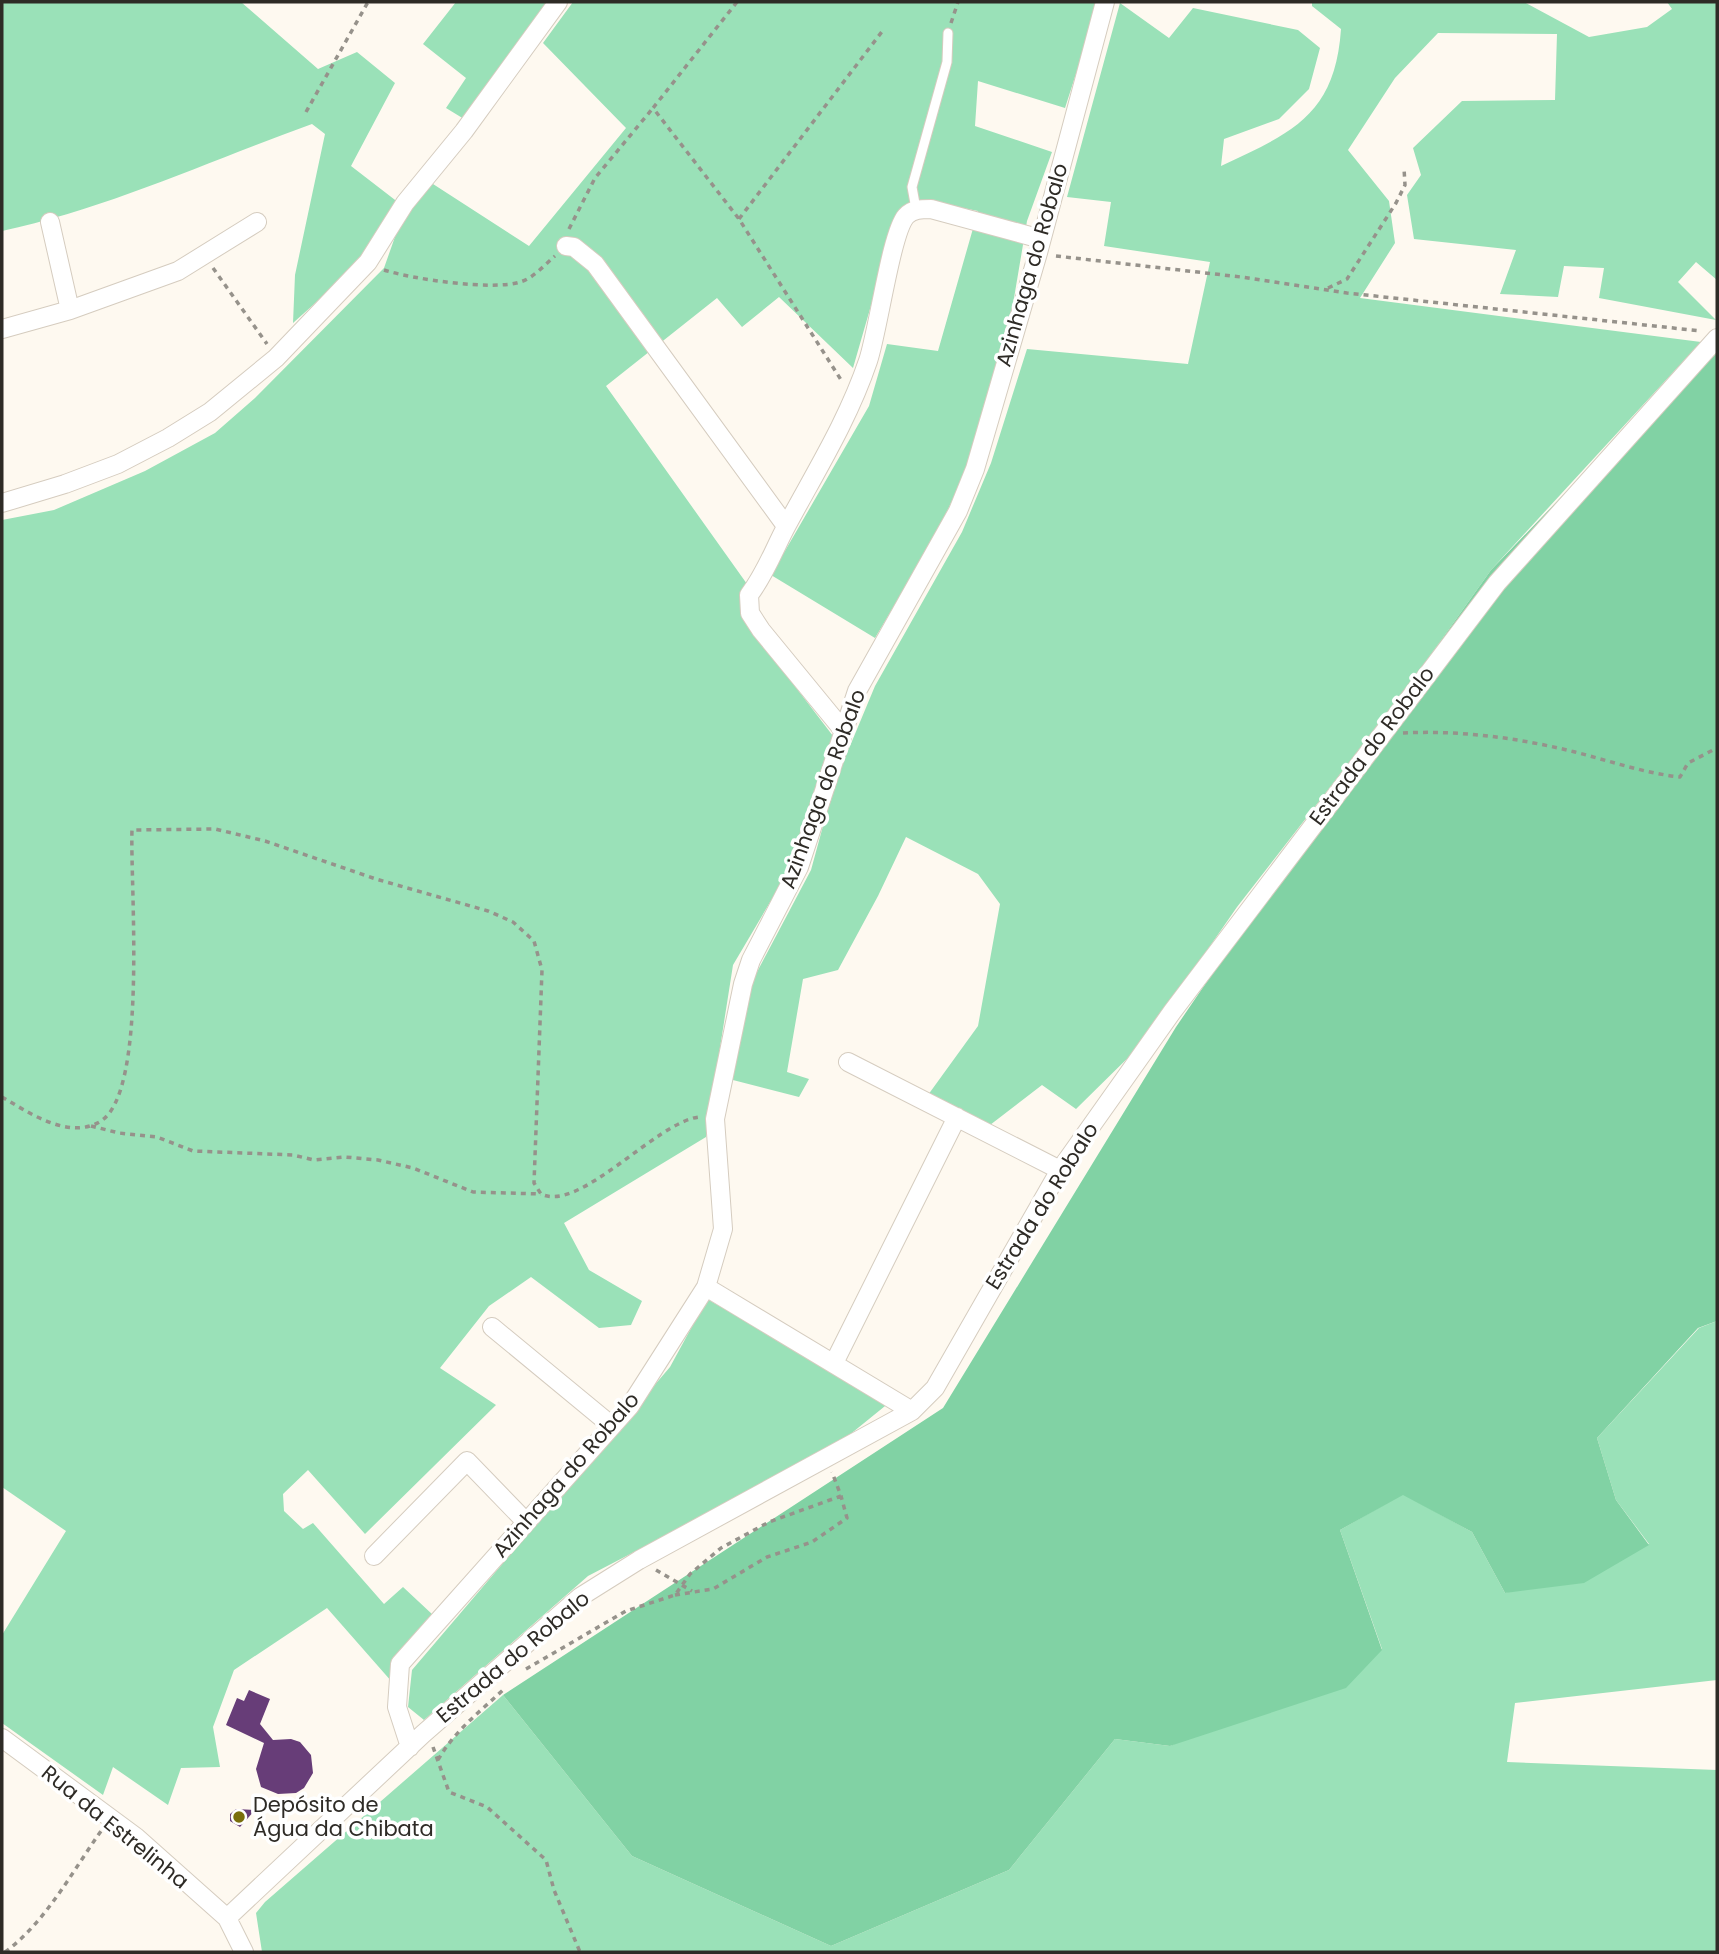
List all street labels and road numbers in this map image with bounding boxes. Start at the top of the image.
street label: Azinhaga do Robalo [989,160,1074,370]
street label: Estrada do Robalo [1302,660,1441,831]
street label: Azinhaga do Robalo [773,685,872,893]
street label: Estrada do Robalo [978,1117,1105,1295]
street label: Azinhaga do Robalo [486,1386,646,1564]
street label: Estrada do Robalo [430,1584,595,1729]
street label: Rua da Estrelinha [36,1758,195,1895]

